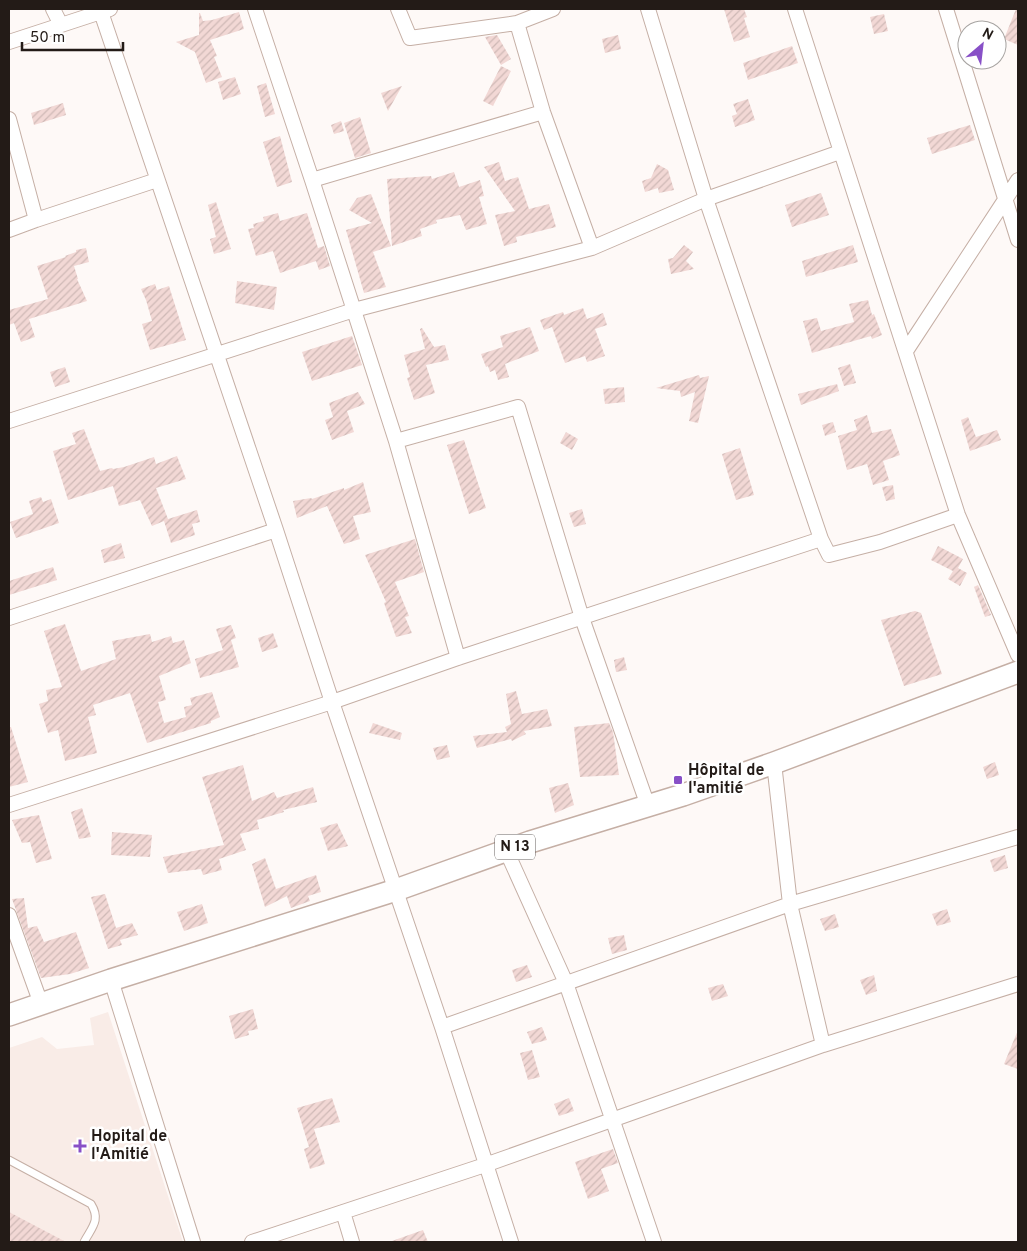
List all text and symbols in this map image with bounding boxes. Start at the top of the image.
scale bar [22,20,124,52]
north arrow [957,20,1007,70]
text: N [979,25,996,45]
text: 50 m [30,29,65,48]
place label: Hôpital de l'amitié [688,761,764,799]
marker: Hôpital de l'amitié [672,774,684,786]
road number: N 13 [495,834,535,860]
place label: Hopital de l'Amitié [91,1127,167,1165]
marker: Hopital de l'Amitié [73,1139,87,1153]

